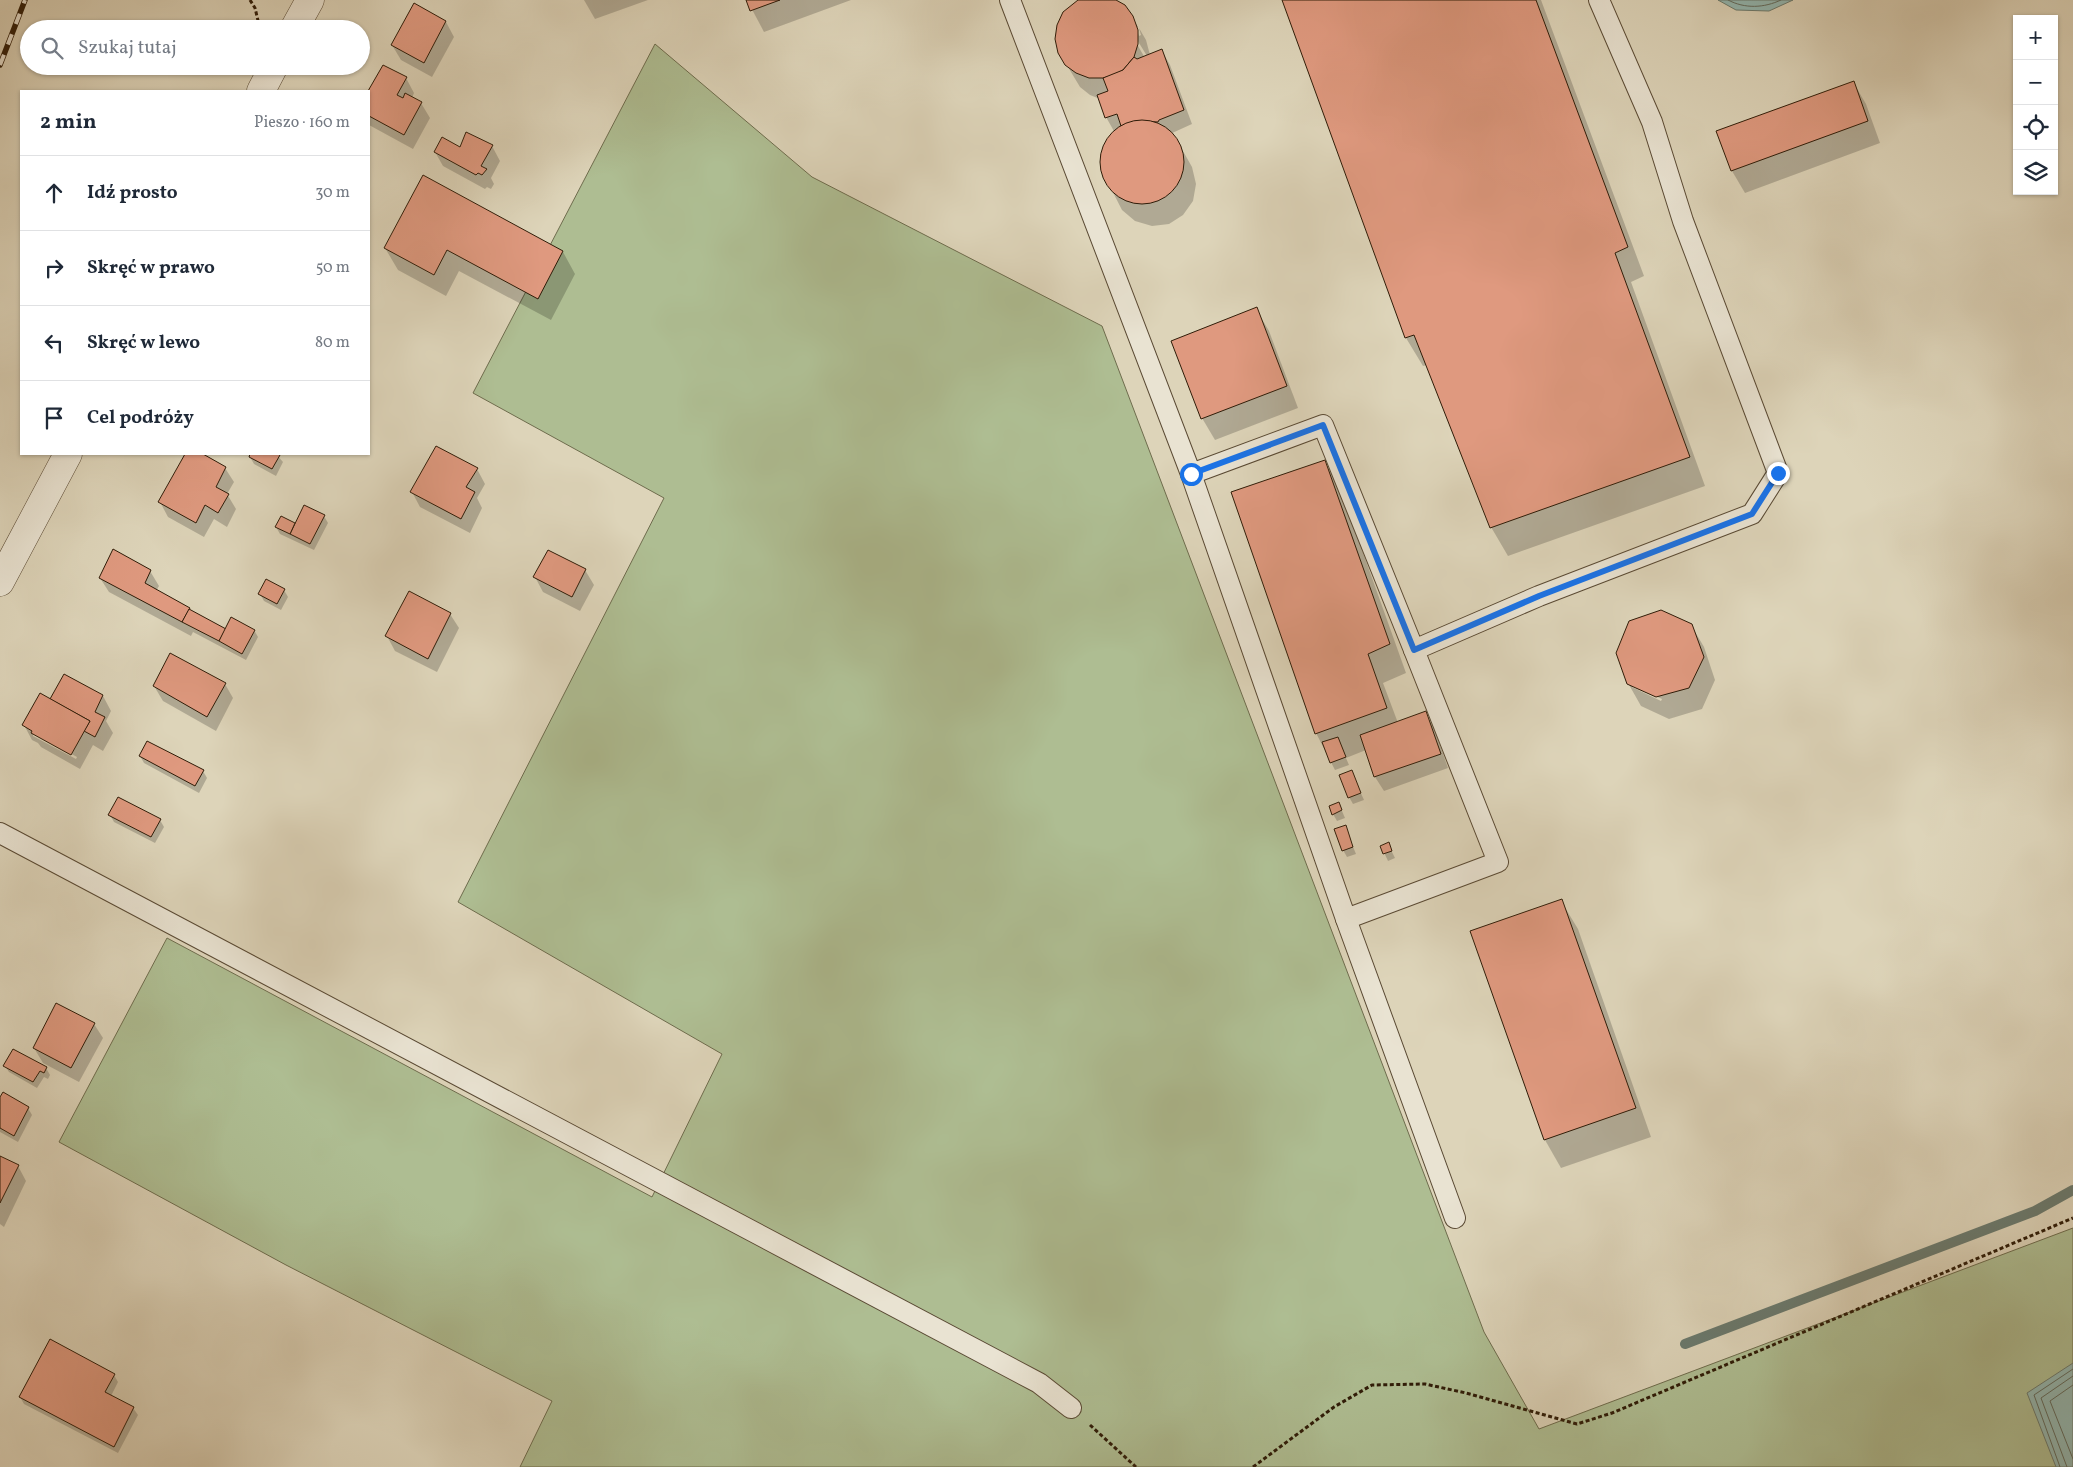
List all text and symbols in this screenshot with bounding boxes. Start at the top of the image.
map controls [2013,15,2058,195]
button: + [2013,15,2058,60]
search box [20,20,370,75]
icon: search [38,34,66,62]
text: Szukaj tutaj [78,35,177,61]
button: − [2013,60,2058,105]
button: locate [2013,105,2058,150]
text: 2 min [40,108,97,137]
text: Pieszo · 160 m [254,112,350,134]
button: layers [2013,150,2058,195]
icon: ahead [40,179,68,207]
text: Idź prosto [87,180,178,206]
text: 30 m [315,182,350,204]
icon: right [40,254,68,282]
text: Skręć w prawo [87,255,215,281]
text: 50 m [316,257,350,279]
icon: left [40,329,68,357]
text: Skręć w lewo [87,330,200,356]
text: 80 m [315,332,350,354]
icon: arrive [40,404,68,432]
text: Cel podróży [87,405,194,431]
route end [1767,462,1790,485]
route start [1180,463,1203,486]

